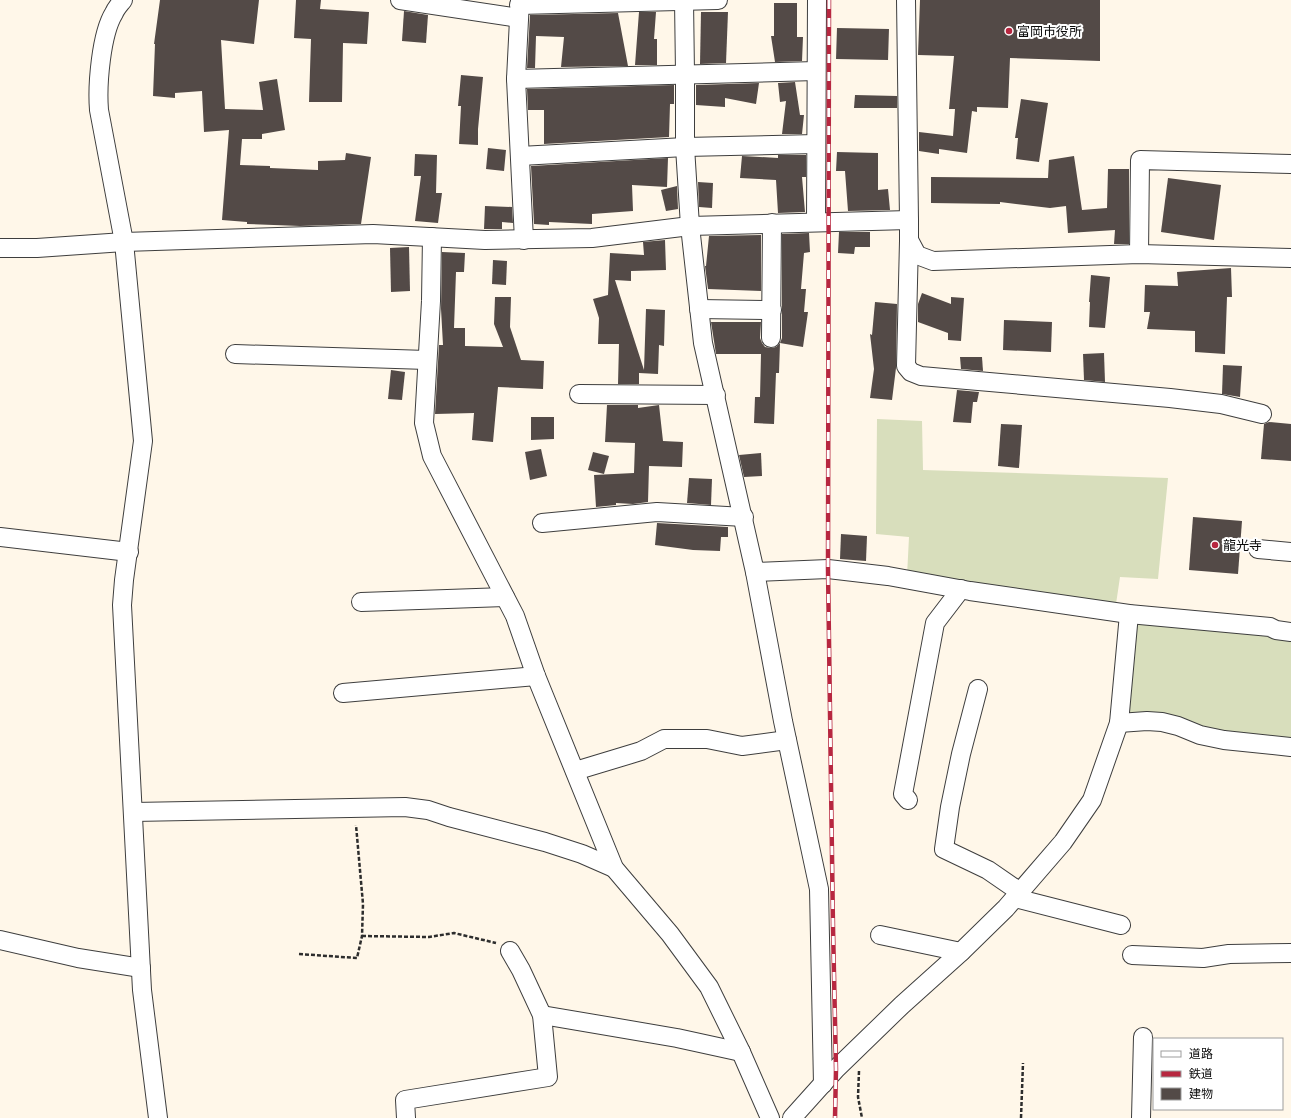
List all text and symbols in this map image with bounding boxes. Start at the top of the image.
place label: 富岡市役所 [1017,23,1082,40]
marker: 富岡市役所 [1004,26,1014,36]
place label: 龍光寺 [1223,537,1262,554]
marker: 龍光寺 [1210,540,1220,550]
legend [1153,1038,1283,1110]
text: 道路 [1189,1046,1213,1061]
text: 鉄道 [1189,1066,1213,1081]
text: 建物 [1189,1086,1213,1101]

